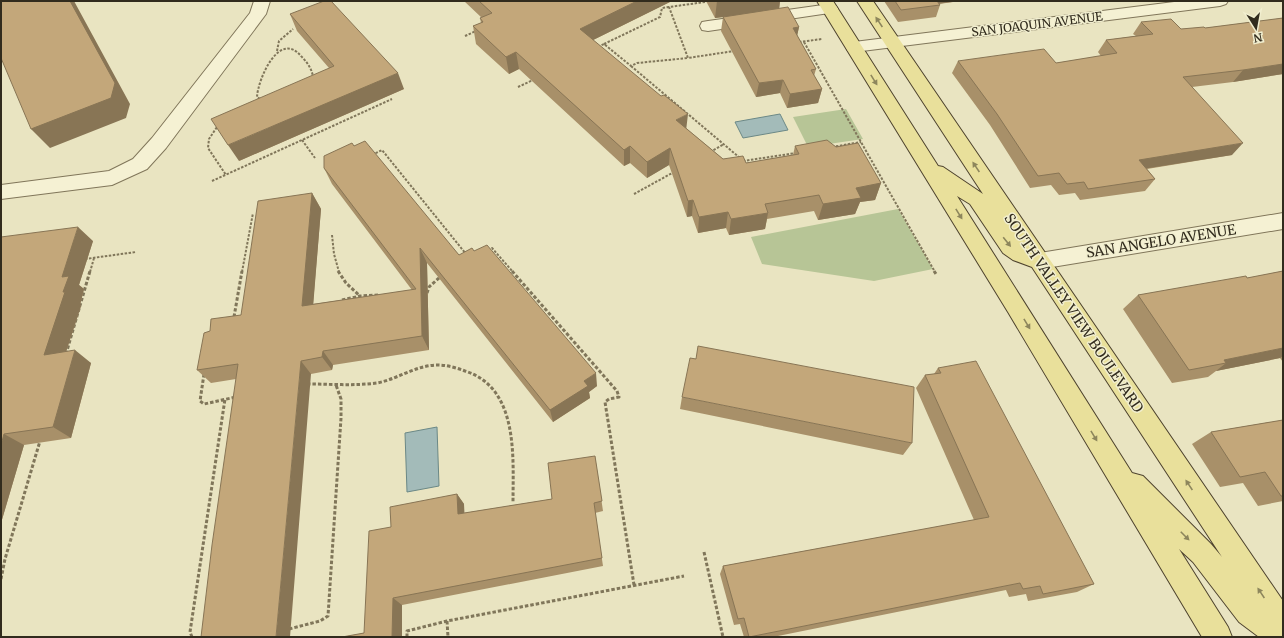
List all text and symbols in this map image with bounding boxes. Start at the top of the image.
street label: SAN JOAQUIN AVENUE [971,8,1104,39]
north arrow [1236,8,1276,48]
one-way arrow [875,17,883,27]
text: N [1252,30,1264,46]
one-way arrow [871,74,878,86]
one-way arrow [972,162,980,172]
one-way arrow [955,208,962,220]
street label: SOUTH VALLEY VIEW BOULEVARD [1000,210,1148,416]
street label: SAN ANGELO AVENUE [1085,220,1237,262]
one-way arrow [1003,237,1011,248]
one-way arrow [1024,318,1031,330]
one-way arrow [1091,430,1098,442]
one-way arrow [1185,479,1193,490]
one-way arrow [1180,531,1190,541]
one-way arrow [1257,587,1265,598]

